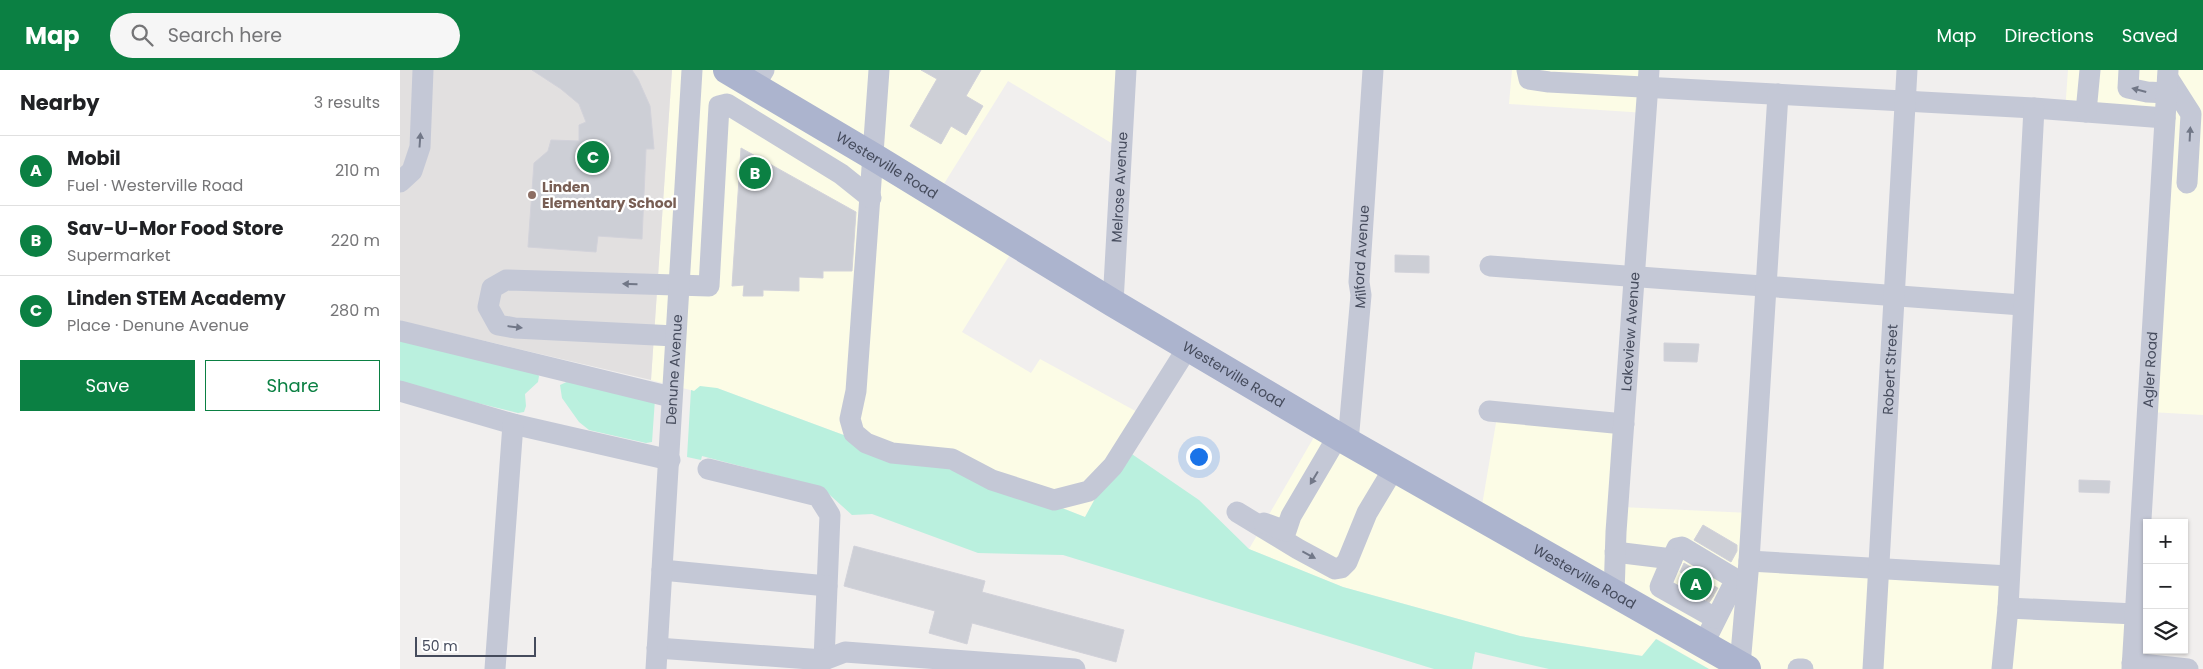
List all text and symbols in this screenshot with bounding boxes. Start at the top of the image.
search box [110,13,460,58]
text: Map [25,19,80,52]
icon: search [128,21,156,49]
text: Search here [168,22,282,49]
text: Map [1937,23,1976,48]
text: Directions [2004,23,2094,48]
text: Saved [2122,23,2178,48]
one-way arrow [2131,86,2146,94]
text: Nearby [20,88,100,117]
text: 3 results [314,91,380,114]
one-way arrow [2187,126,2195,142]
street label: Westerville Road [832,127,942,204]
street label: Melrose Avenue [1106,131,1133,243]
one-way arrow [416,132,424,148]
pin: C [577,138,609,176]
text: Mobil [67,145,121,172]
pin: B [739,154,771,192]
text: A [30,159,42,182]
text: 210 m [335,159,380,182]
text: Fuel · Westerville Road [67,174,243,197]
place label: Linden Elementary School [542,177,677,213]
marker: Linden Elementary School [526,189,538,201]
street label: Milford Avenue [1349,204,1374,309]
text: Sav-U-Mor Food Store [67,215,284,242]
text: B [31,229,41,252]
text: 220 m [331,229,380,252]
text: Supermarket [67,244,171,267]
street label: Lakeview Avenue [1616,271,1645,392]
one-way arrow [621,279,637,287]
text: Linden STEM Academy [67,285,286,312]
text: C [30,299,42,322]
text: 280 m [330,299,380,322]
street label: Denune Avenue [661,313,687,425]
text: Place · Denune Avenue [67,314,249,337]
one-way arrow [508,324,524,332]
street label: Robert Street [1877,324,1903,415]
street label: Agler Road [2138,331,2162,408]
street label: Westerville Road [1179,336,1289,412]
button: Save [20,360,195,411]
button: Share [205,360,380,411]
your location [1186,444,1212,470]
one-way arrow [1310,471,1319,485]
map controls [2143,519,2188,654]
button: + [2143,519,2188,564]
street label: Westerville Road [1529,539,1640,614]
one-way arrow [1302,551,1316,559]
button: − [2143,564,2188,609]
pin: A [1680,565,1712,603]
button: layers [2143,609,2188,654]
scale bar [415,634,536,657]
text: 50 m [422,636,458,656]

